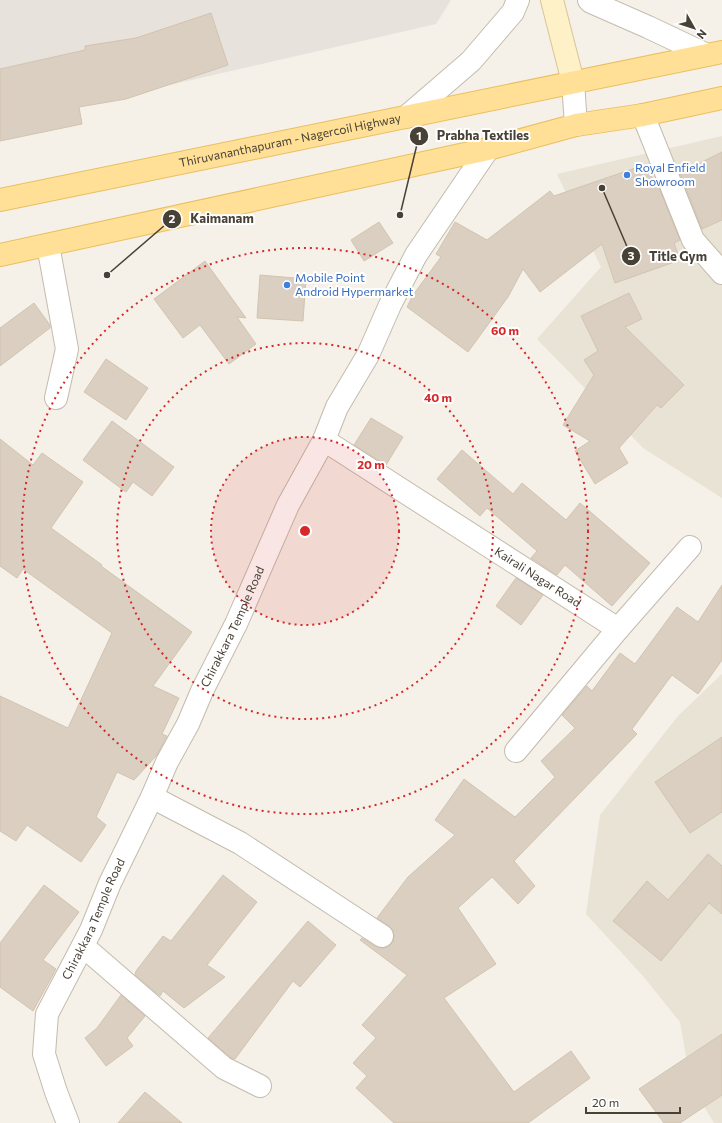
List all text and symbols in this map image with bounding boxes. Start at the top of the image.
north arrow [674,8,714,48]
text: N [695,27,710,42]
street label: Thiruvananthapuram - Nagercoil Highway [178,110,402,169]
callout: Prabha Textiles [409,123,537,148]
text: Prabha Textiles [437,127,529,143]
text: 1 [416,128,422,142]
place label: Royal Enfield Showroom [635,160,706,188]
marker: Royal Enfield Showroom [622,170,632,180]
callout: Kaimanam [162,206,262,231]
text: Kaimanam [190,210,254,226]
text: 2 [169,211,176,225]
callout: Title Gym [621,244,715,269]
text: 3 [628,248,635,262]
text: Title Gym [649,248,707,264]
place label: Mobile Point Android Hypermarket [295,270,414,298]
marker: Mobile Point Android Hypermarket [282,280,292,290]
text: 60 m [491,323,519,337]
text: 40 m [424,390,452,404]
text: 20 m [357,457,385,471]
centre of rings [298,524,312,538]
street label: Kairali Nagar Road [492,544,584,609]
street label: Chirakkara Temple Road [197,564,266,689]
street label: Chirakkara Temple Road [58,856,127,982]
scale bar [586,1089,680,1115]
text: 20 m [592,1095,619,1109]

